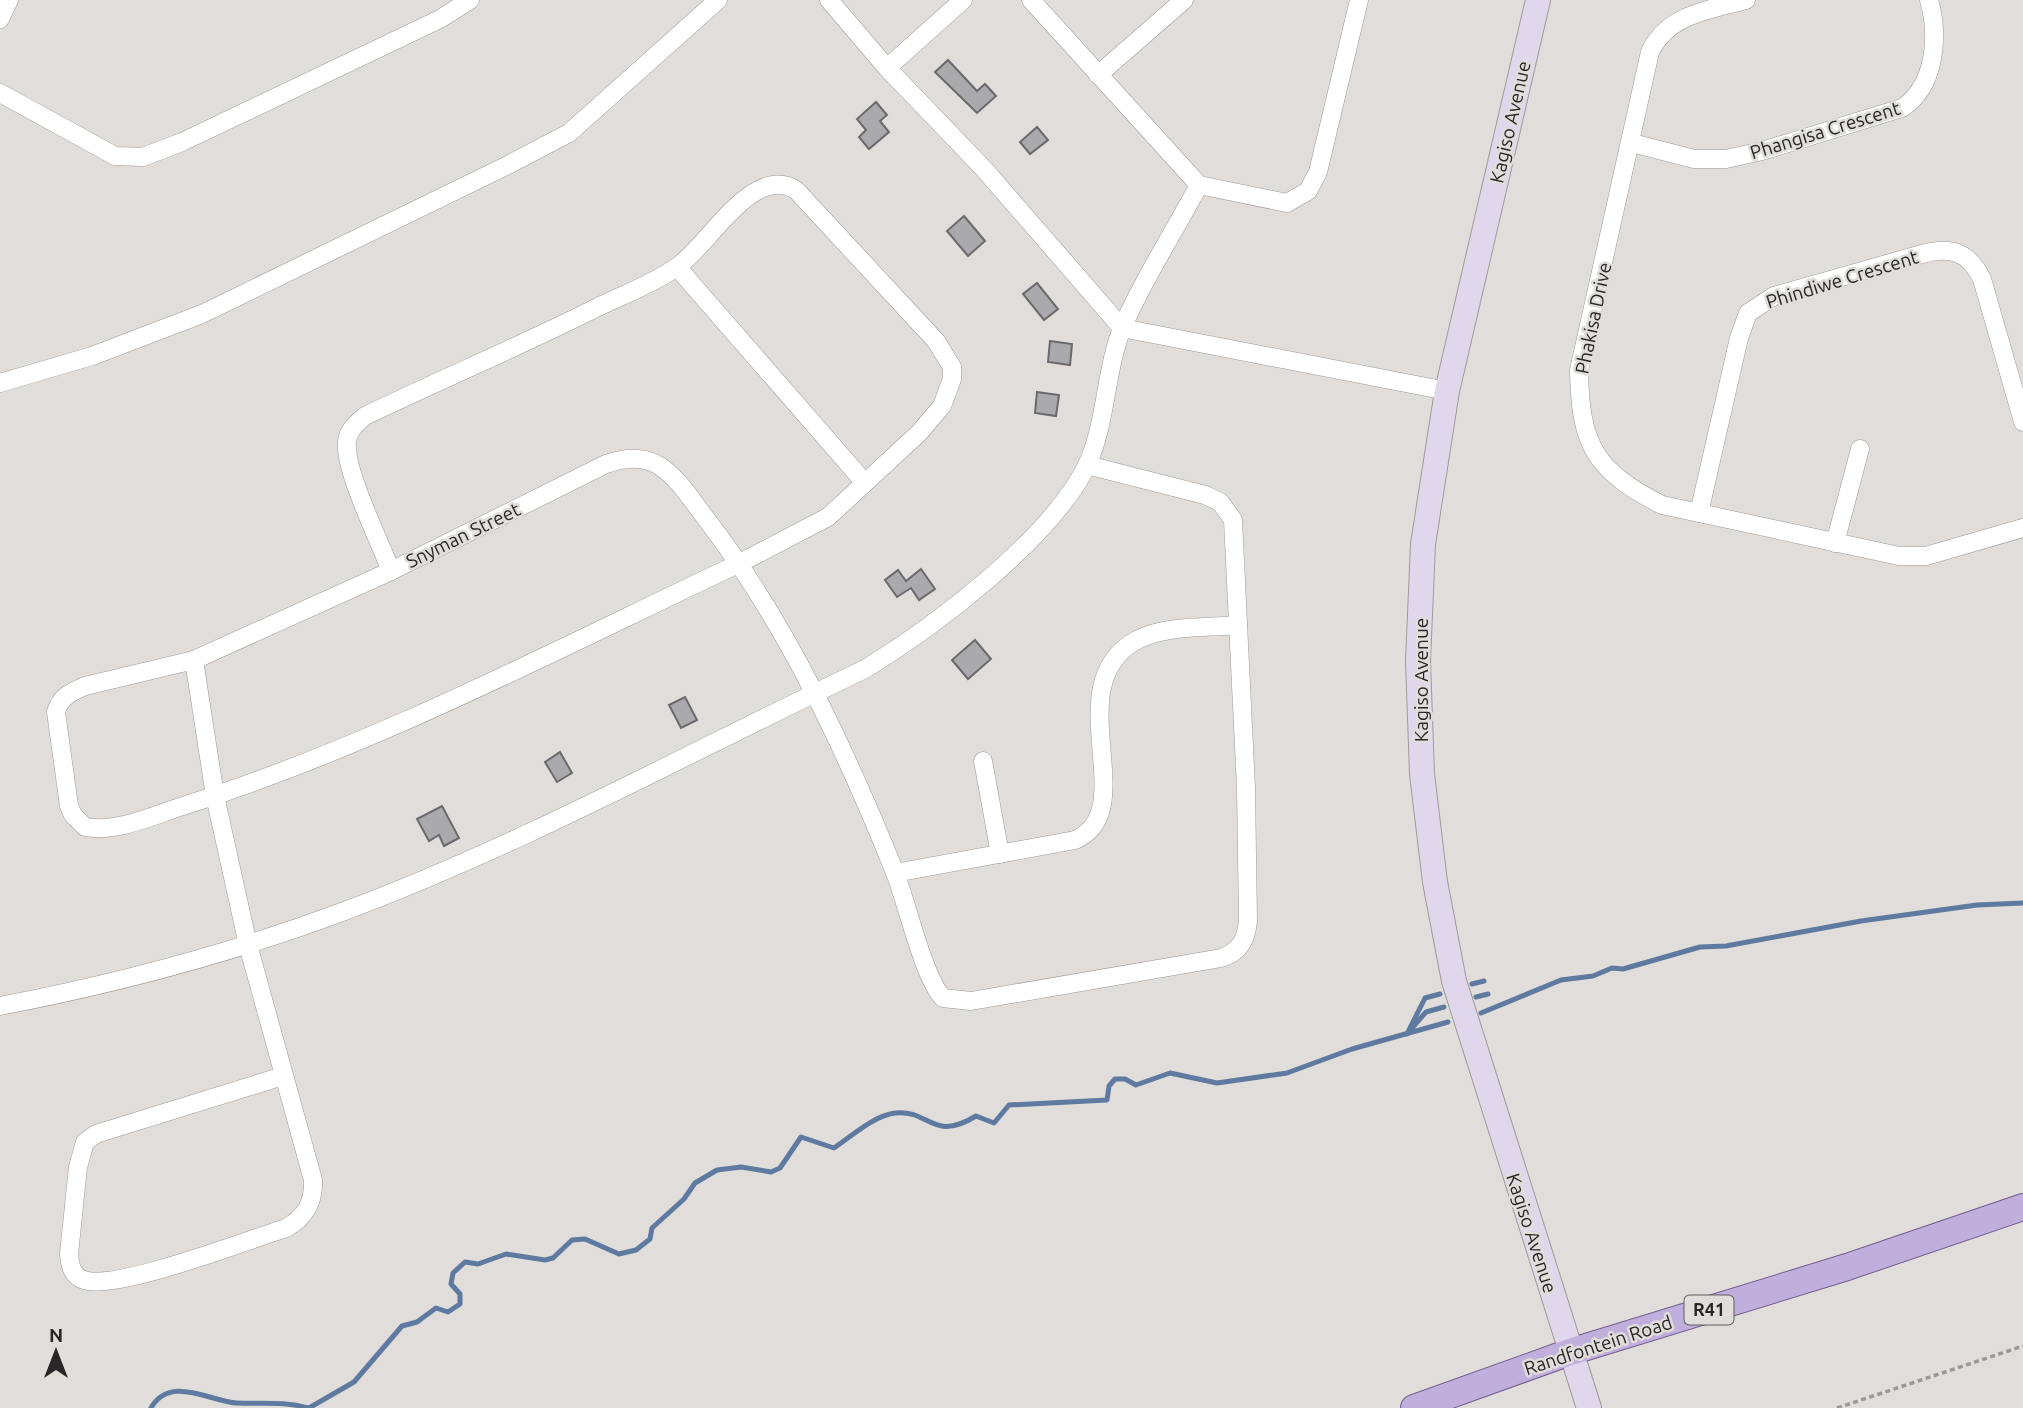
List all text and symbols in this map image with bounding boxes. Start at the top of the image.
street label: Kagiso Avenue [1485,59,1535,185]
street label: Phangisa Crescent [1747,97,1903,163]
street label: Phindiwe Crescent [1763,245,1921,313]
street label: Phakisa Drive [1570,260,1616,376]
street label: Snyman Street [402,498,524,572]
street label: Kagiso Avenue [1410,618,1432,742]
street label: Kagiso Avenue [1502,1170,1562,1296]
road number: R41 [1684,1296,1734,1324]
street label: Randfontein Road [1521,1311,1675,1379]
north arrow [21,1317,91,1387]
text: N [49,1324,63,1346]

